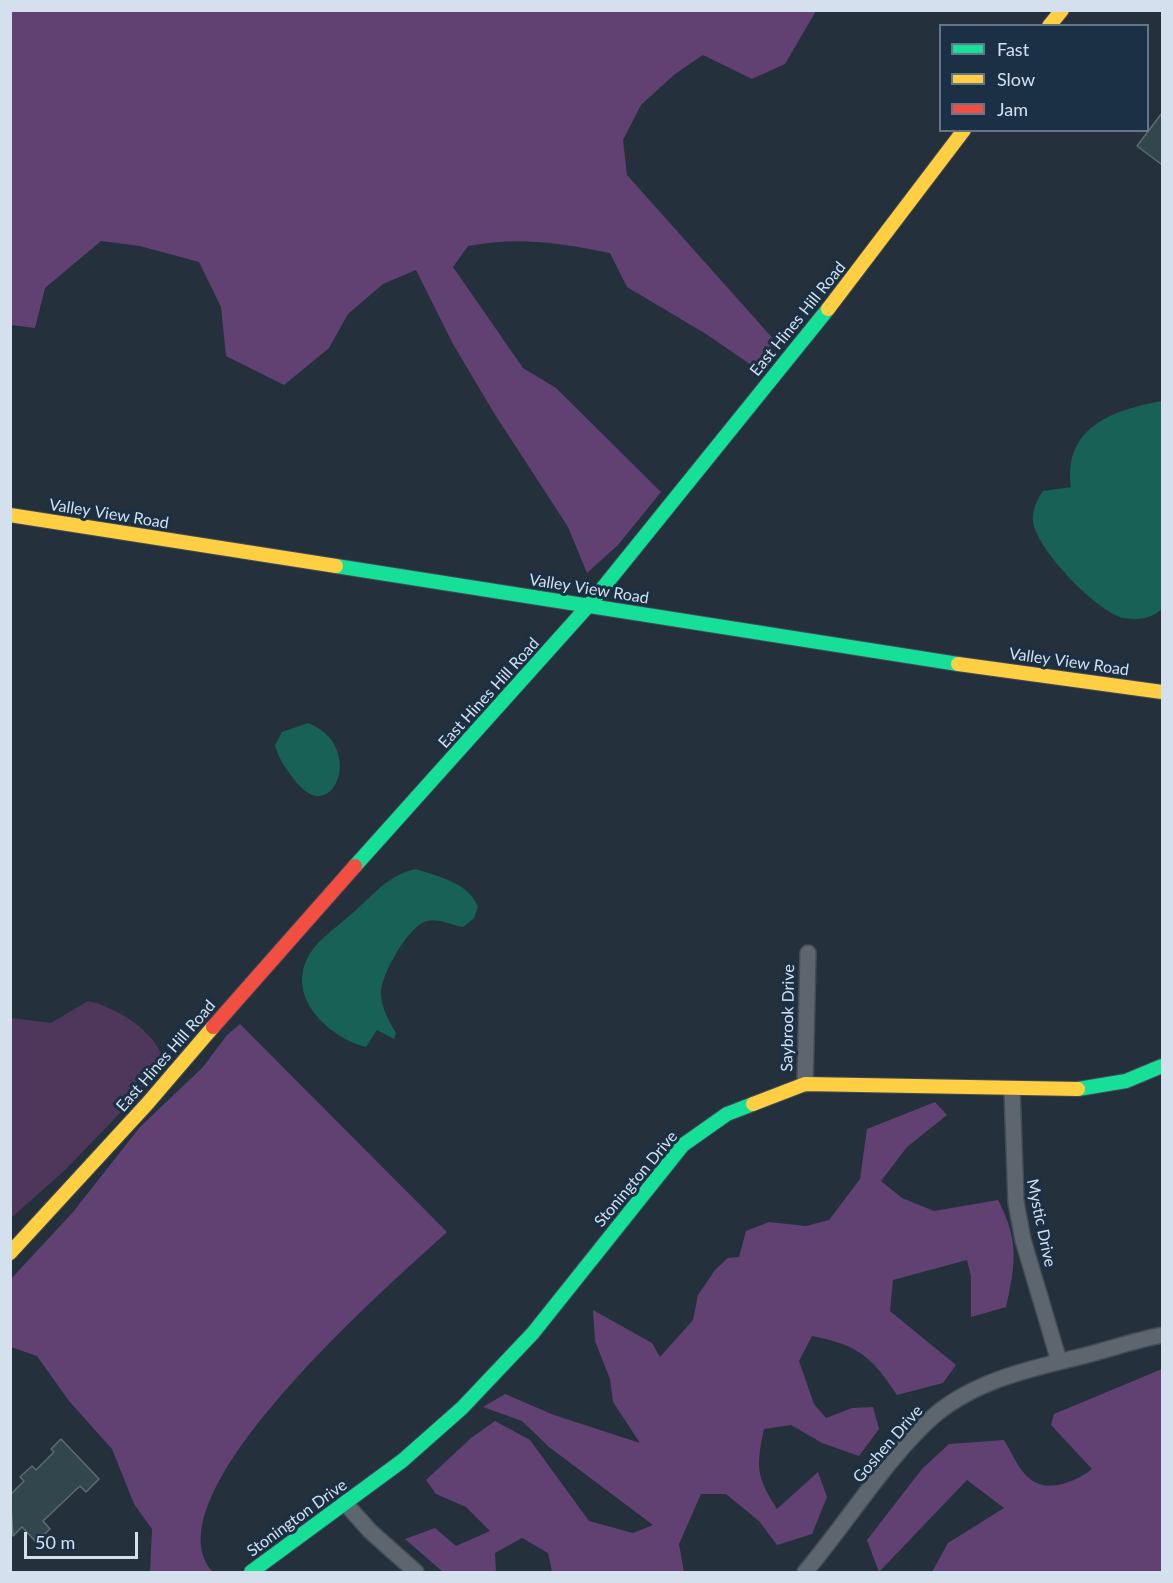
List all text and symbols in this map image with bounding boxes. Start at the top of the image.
legend [939,24,1149,132]
text: Fast [997,38,1029,60]
text: Slow [997,68,1035,90]
text: Jam [997,98,1028,120]
street label: East Hines Hill Road [746,258,850,380]
street label: Valley View Road [48,495,170,533]
street label: Valley View Road [528,570,650,608]
street label: East Hines Hill Road [435,634,543,752]
street label: Valley View Road [1008,644,1130,680]
street label: Saybrook Drive [777,964,799,1072]
street label: East Hines Hill Road [112,996,220,1116]
street label: Stonington Drive [590,1127,682,1231]
street label: Mystic Drive [1022,1177,1060,1269]
street label: Goshen Drive [849,1401,927,1487]
street label: Stonington Drive [243,1475,351,1561]
scale bar [27,1520,141,1558]
text: 50 m [35,1531,75,1553]

